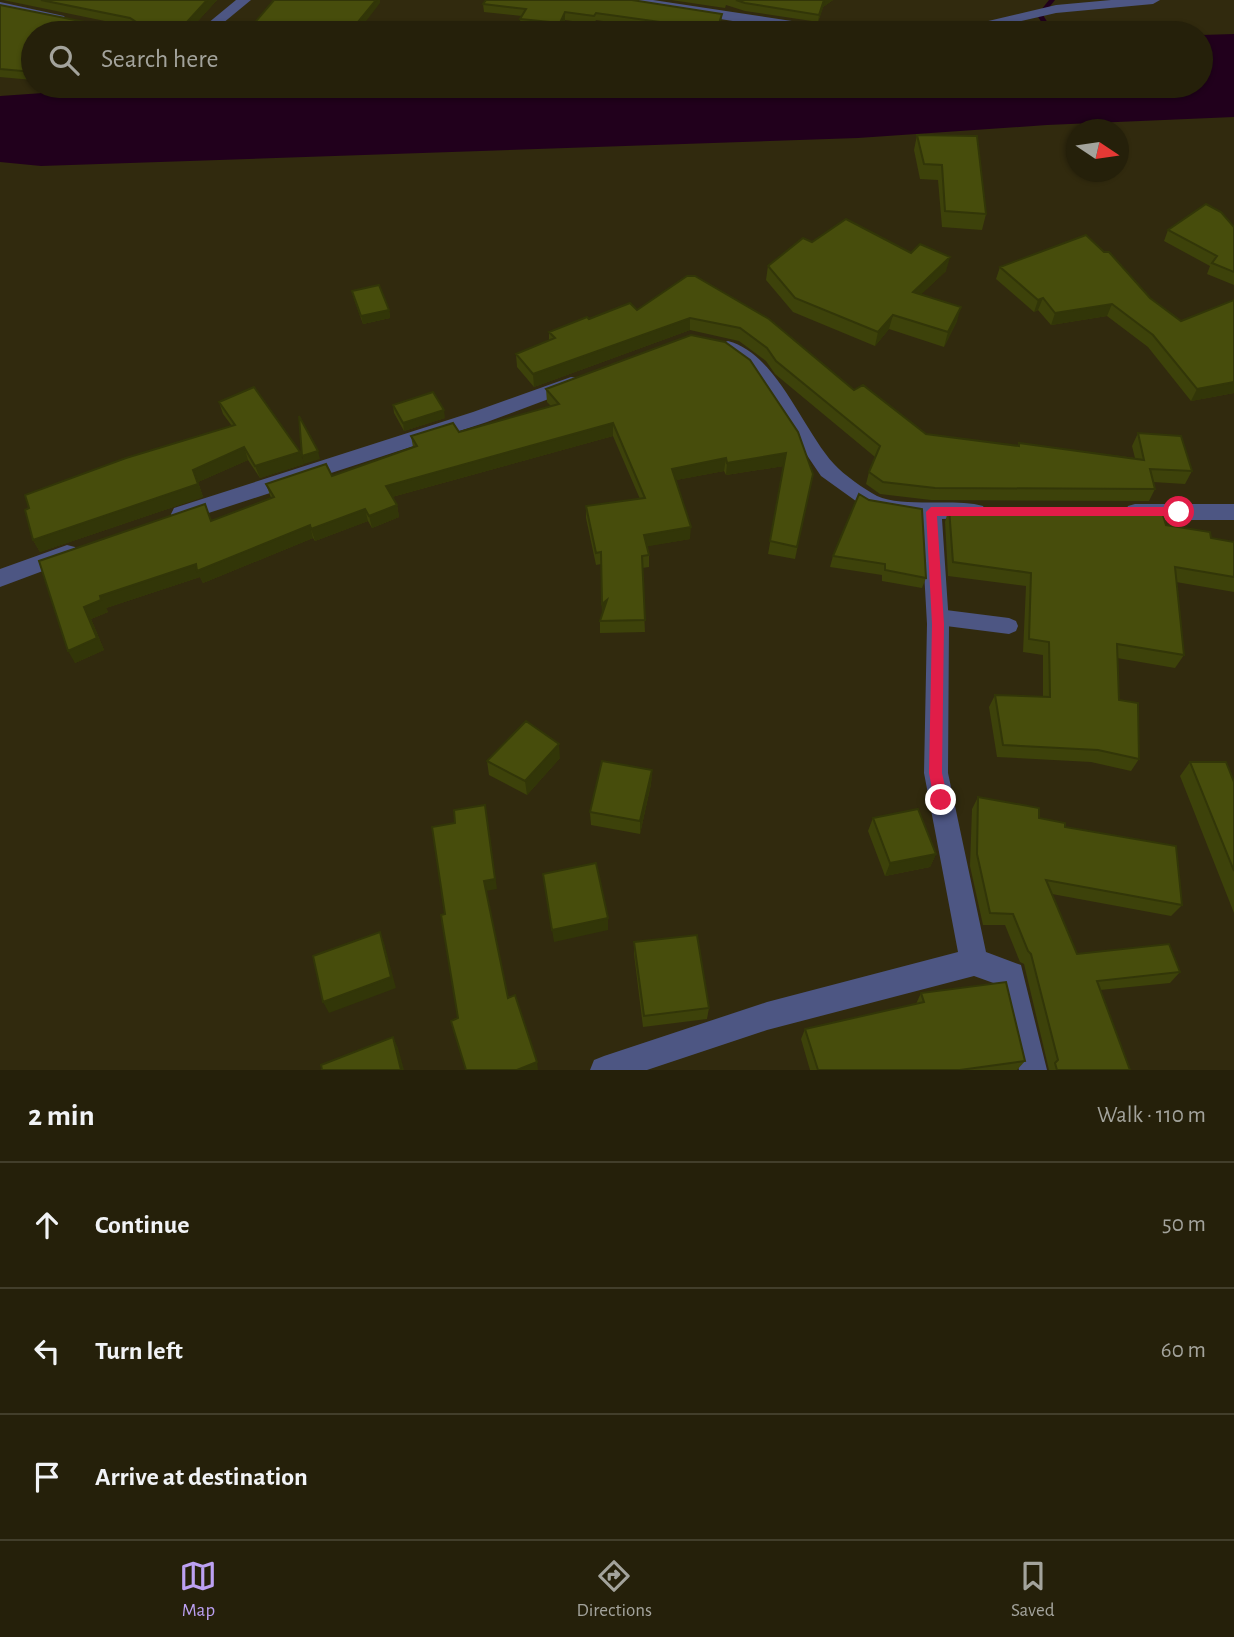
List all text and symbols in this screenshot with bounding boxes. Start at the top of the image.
search box [21,21,1213,98]
icon: search [45,41,83,79]
text: Search here [101,46,219,72]
north arrow [1066,119,1129,182]
route start [1163,496,1194,527]
route end [925,784,956,815]
text: 2 min [28,1101,95,1131]
text: Walk · 110 m [1097,1104,1206,1127]
icon: ahead [28,1206,66,1244]
text: Continue [95,1212,190,1238]
text: 50 m [1162,1213,1206,1236]
icon: left [28,1332,66,1370]
text: Turn left [95,1338,183,1364]
text: 60 m [1161,1339,1206,1362]
icon: arrive [28,1458,66,1496]
text: Arrive at destination [95,1464,308,1490]
tab: Map [179,1557,217,1622]
tab: Directions [576,1557,652,1622]
tab: Saved [1011,1557,1055,1622]

